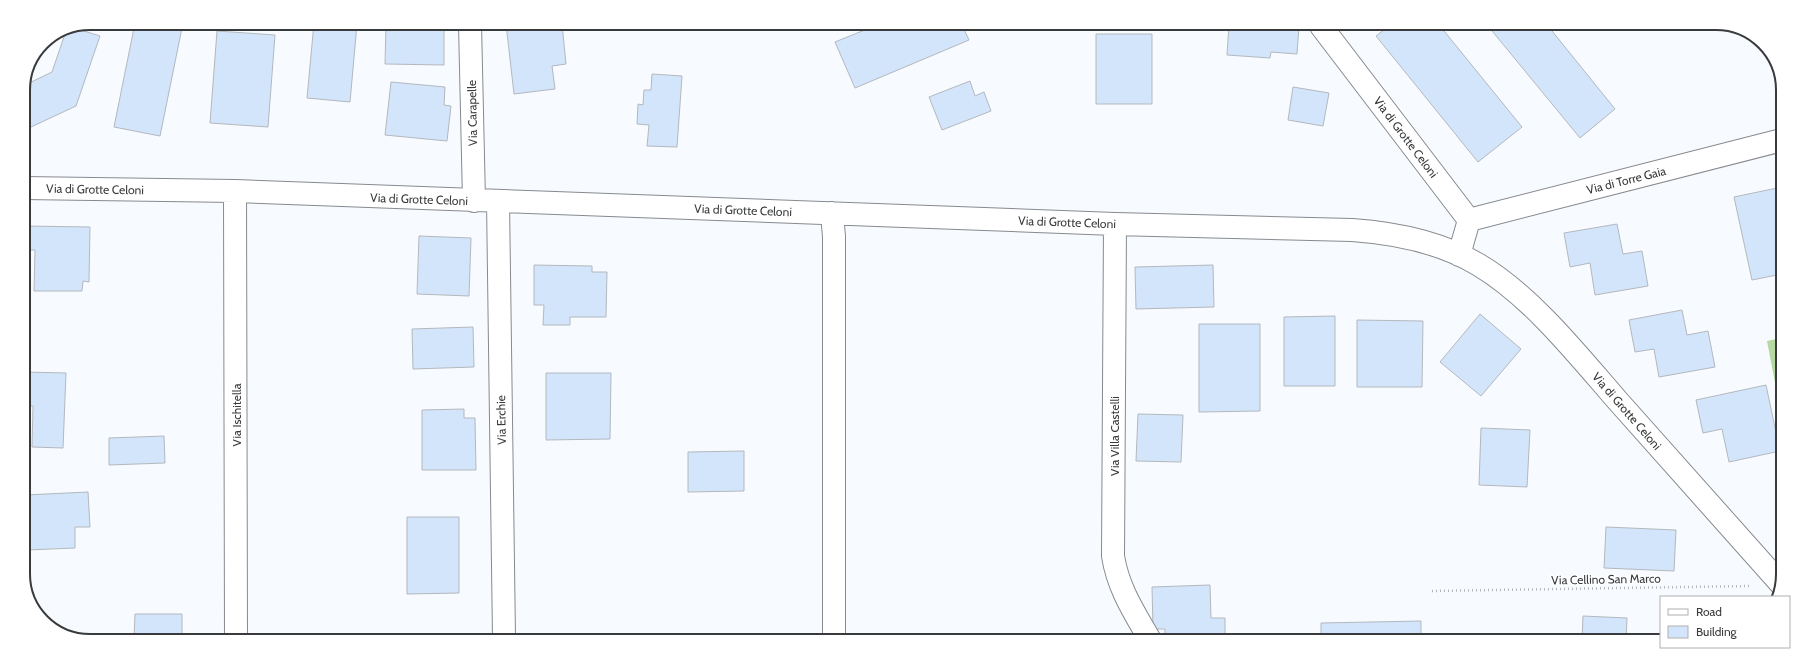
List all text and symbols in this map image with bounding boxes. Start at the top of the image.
street label: Via Carapelle [464,80,480,146]
street label: Via di Grotte Celoni [1371,93,1441,181]
street label: Via di Torre Gaia [1585,163,1667,197]
street label: Via di Grotte Celoni [46,181,144,197]
street label: Via di Grotte Celoni [370,190,468,208]
street label: Via di Grotte Celoni [694,201,792,219]
street label: Via di Grotte Celoni [1018,213,1116,231]
street label: Via di Grotte Celoni [1589,369,1665,453]
street label: Via Ischitella [229,383,244,446]
street label: Via Erchie [493,395,509,445]
street label: Via Villa Castelli [1107,396,1122,476]
street label: Via Cellino San Marco [1551,571,1661,587]
legend [1660,596,1790,648]
text: Road [1696,604,1722,619]
text: Building [1696,624,1738,639]

